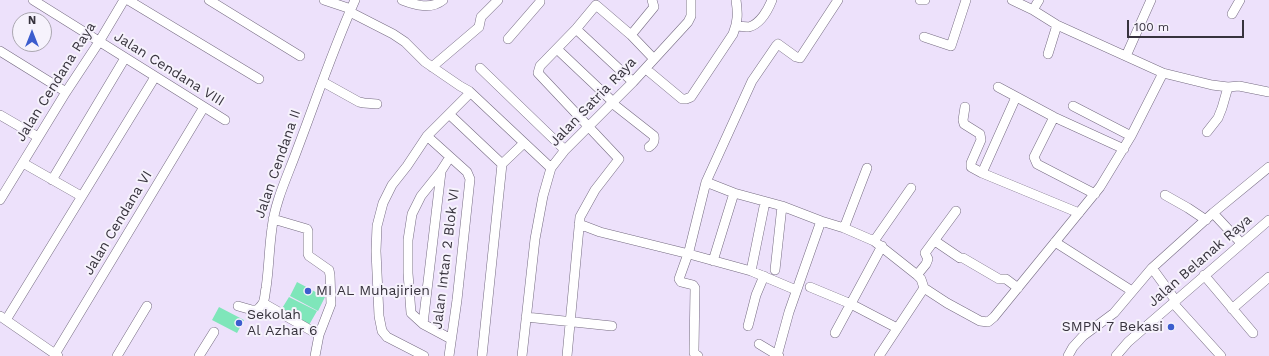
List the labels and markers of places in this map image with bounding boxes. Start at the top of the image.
place label: MI AL Muhajirien [316,283,430,299]
marker: MI AL Muhajirien [303,286,313,296]
place label: Sekolah Al Azhar 6 [247,307,318,340]
marker: Sekolah Al Azhar 6 [234,318,244,328]
place label: SMPN 7 Bekasi [1062,319,1163,335]
marker: SMPN 7 Bekasi [1166,322,1176,332]

